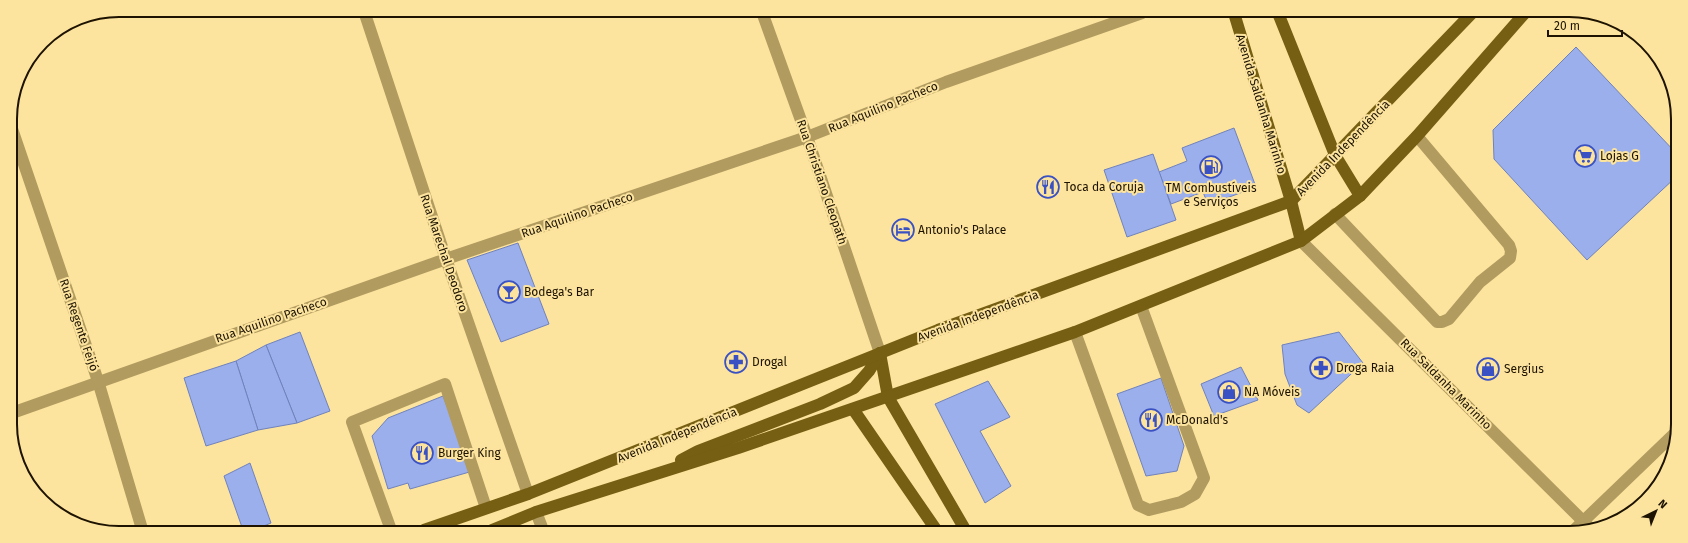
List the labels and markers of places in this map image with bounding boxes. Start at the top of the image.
supermarket icon: Lojas G [1572,143,1598,169]
place label: Lojas G [1600,149,1639,163]
fuel station icon: TM Combustíveis e Serviços [1198,154,1224,180]
restaurant icon: Toca da Coruja [1035,174,1061,200]
place label: Toca da Coruja [1064,180,1144,194]
place label: TM Combustíveis e Serviços [1165,181,1257,209]
hotel icon: Antonio's Palace [890,217,916,243]
place label: Antonio's Palace [918,223,1006,237]
bar icon: Bodega's Bar [496,279,522,305]
place label: Bodega's Bar [524,285,595,299]
pharmacy icon: Drogal [723,349,749,375]
place label: Drogal [752,355,787,369]
pharmacy icon: Droga Raia [1308,355,1334,381]
shop icon: Sergius [1475,356,1501,382]
place label: Droga Raia [1336,361,1394,375]
place label: Sergius [1504,362,1544,376]
shop icon: NA Móveis [1216,379,1242,405]
place label: NA Móveis [1244,385,1300,399]
restaurant icon: McDonald's [1138,407,1164,433]
place label: McDonald's [1166,413,1228,427]
restaurant icon: Burger King [409,440,435,466]
place label: Burger King [438,446,502,460]

